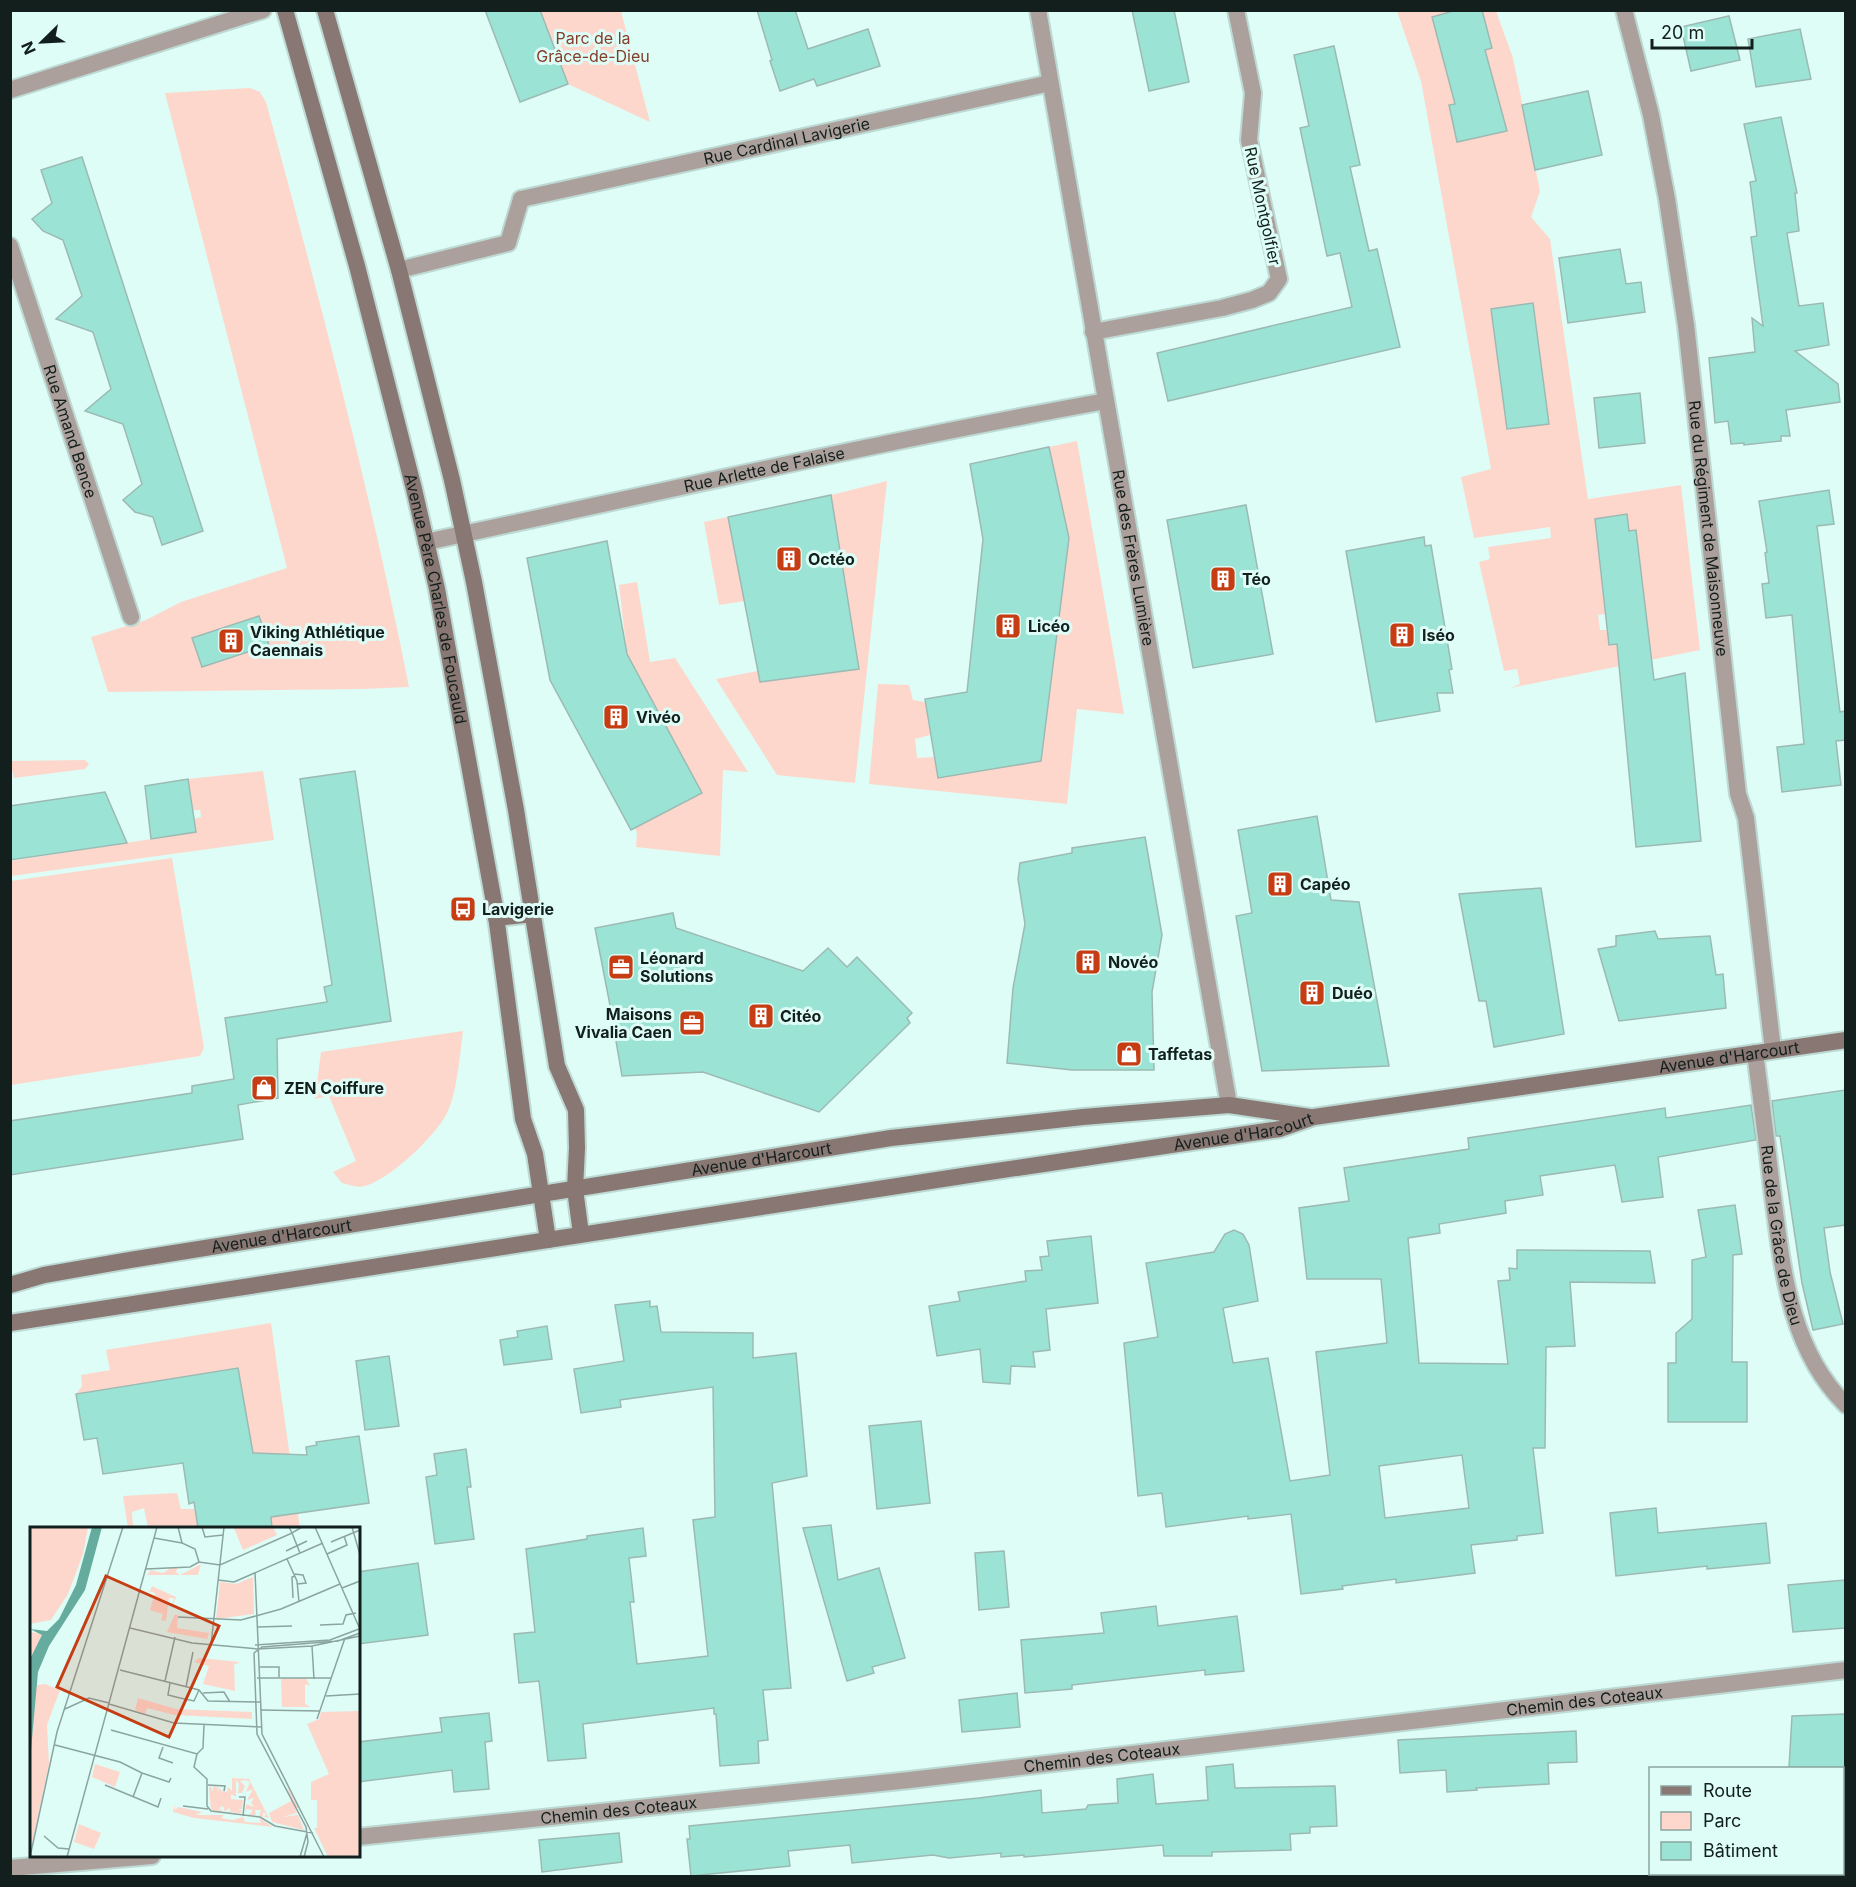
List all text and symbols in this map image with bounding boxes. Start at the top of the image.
north arrow [12,12,72,72]
scale bar [1652,12,1752,50]
text: 20 m [1661,22,1704,43]
park label: Parc de la Grâce-de-Dieu [536,28,650,66]
text: N [17,38,40,58]
street label: Rue Cardinal Lavigerie [702,113,872,169]
street label: Rue Montgolfier [1241,145,1285,267]
street label: Rue Amand Bence [39,362,102,501]
street label: Rue du Régiment de Maisonneuve [1684,399,1733,658]
street label: Rue Arlette de Falaise [682,442,847,496]
street label: Rue des Frères Lumière [1108,468,1159,647]
street label: Avenue Père Charles de Foucauld [400,471,471,726]
building icon: Octéo [774,544,804,574]
place label: Octéo [808,549,855,569]
building icon: Téo [1208,564,1238,594]
place label: Téo [1242,569,1271,589]
building icon: Licéo [993,611,1023,641]
place label: Licéo [1028,616,1070,636]
building icon: Iséo [1387,620,1417,650]
place label: Viking Athlétique Caennais [250,622,385,660]
place label: Iséo [1422,625,1455,645]
building icon: Viking Athlétique Caennais [216,626,246,656]
building icon: Vivéo [601,702,631,732]
place label: Vivéo [636,707,681,727]
building icon: Capéo [1265,869,1295,899]
place label: Capéo [1300,874,1351,894]
bus stop icon: Lavigerie [448,894,478,924]
place label: Lavigerie [482,899,554,919]
building icon: Novéo [1073,947,1103,977]
place label: Léonard Solutions [640,948,714,986]
office icon: Léonard Solutions [606,952,636,982]
place label: Novéo [1108,952,1159,972]
building icon: Duéo [1297,978,1327,1008]
place label: Duéo [1332,983,1373,1003]
building icon: Citéo [746,1001,776,1031]
place label: Maisons Vivalia Caen [575,1004,672,1042]
place label: Citéo [780,1006,821,1026]
office icon: Maisons Vivalia Caen [677,1008,707,1038]
street label: Avenue d'Harcourt [1657,1037,1800,1077]
shop icon: Taffetas [1114,1039,1144,1069]
place label: Taffetas [1148,1044,1212,1064]
shop icon: ZEN Coiffure [249,1073,279,1103]
place label: ZEN Coiffure [284,1078,384,1098]
street label: Avenue d'Harcourt [1172,1108,1315,1155]
street label: Avenue d'Harcourt [690,1138,833,1180]
street label: Rue de la Grâce de Dieu [1757,1144,1807,1328]
street label: Avenue d'Harcourt [210,1215,353,1257]
inset map [30,1527,360,1857]
street label: Chemin des Coteaux [1505,1682,1664,1720]
street label: Chemin des Coteaux [1022,1738,1181,1777]
legend [1649,1767,1844,1875]
text: Route [1703,1780,1752,1801]
street label: Chemin des Coteaux [539,1792,698,1828]
text: Parc [1703,1810,1741,1831]
text: Bâtiment [1703,1840,1778,1861]

